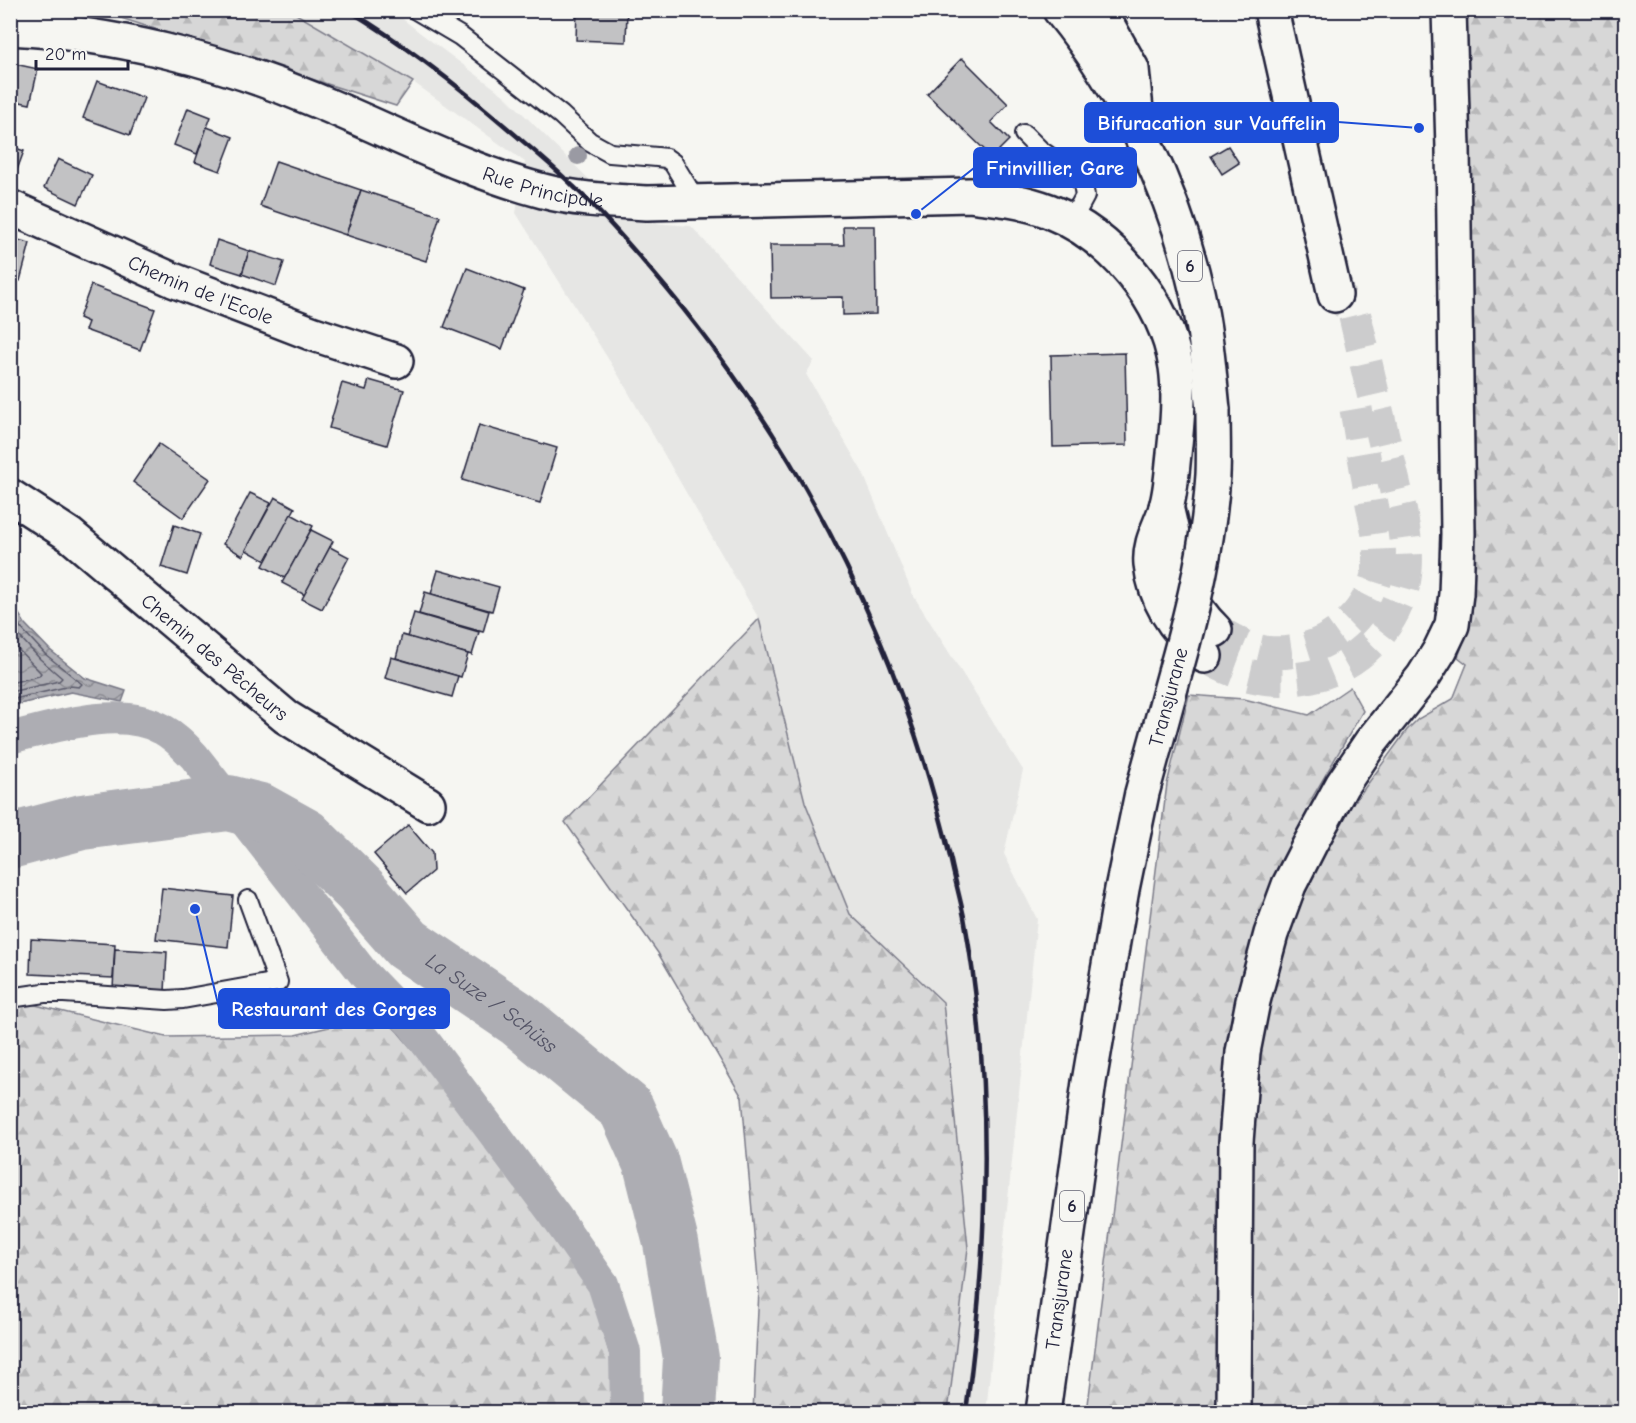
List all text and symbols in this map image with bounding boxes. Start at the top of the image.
scale bar [36,33,128,71]
text: 20 m [45,44,86,65]
callout: Bifuracation sur Vauffelin [1085,103,1338,142]
text: Bifuracation sur Vauffelin [1098,111,1326,135]
callout: Frinvillier, Gare [974,148,1136,187]
text: Frinvillier, Gare [986,156,1124,180]
street label: Rue Principale [480,162,604,212]
street label: Chemin de l'Ecole [125,250,276,329]
road number: 6 [1178,251,1202,281]
street label: Chemin des Pêcheurs [136,589,293,726]
street label: Transjurane [1144,645,1193,749]
water label: La Suze / Schüss [421,948,562,1058]
callout: Restaurant des Gorges [219,989,449,1028]
text: Restaurant des Gorges [231,997,437,1021]
road number: 6 [1060,1191,1084,1221]
street label: Transjurane [1041,1247,1078,1351]

